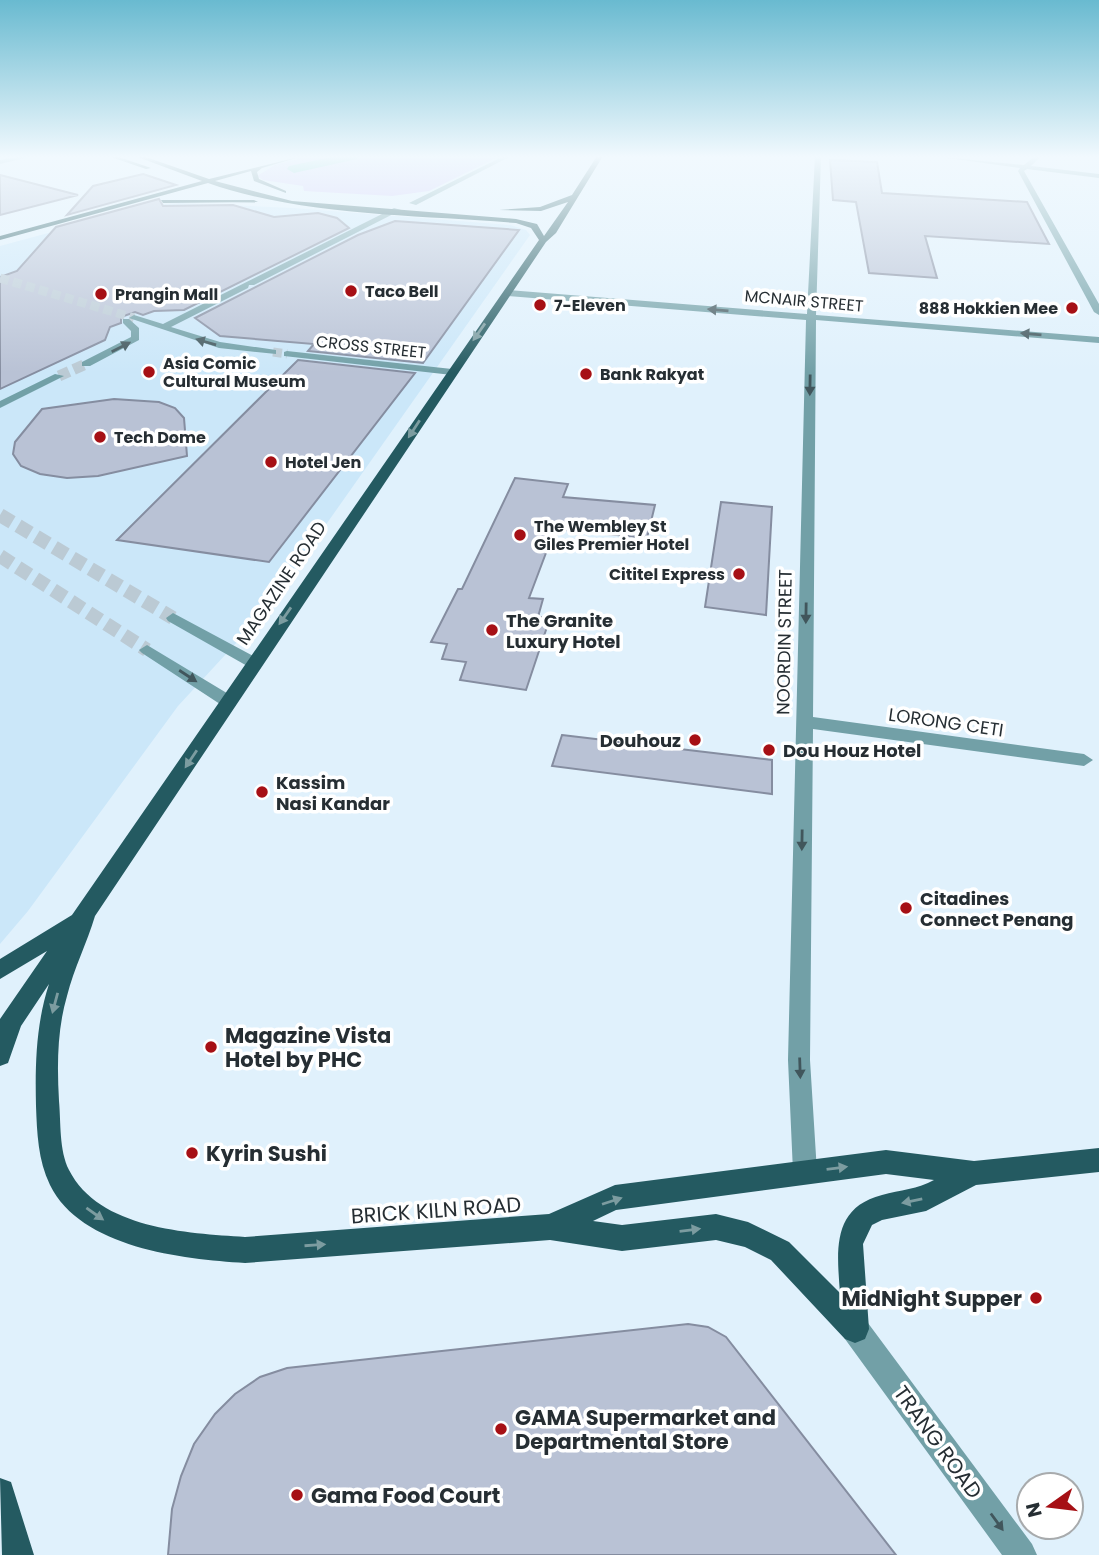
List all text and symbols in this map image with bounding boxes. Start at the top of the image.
place label: Taco Bell [365,280,438,303]
place label: Prangin Mall [115,283,218,306]
marker: Taco Bell [343,283,359,299]
street label: MCNAIR STREET [744,284,865,318]
marker: Prangin Mall [93,286,109,302]
place label: 7-Eleven [554,294,626,317]
marker: 7-Eleven [532,297,548,313]
place label: 888 Hokkien Mee [919,297,1058,320]
marker: 888 Hokkien Mee [1064,300,1080,316]
one-way arrow [707,304,729,315]
one-way arrow [472,323,486,341]
one-way arrow [1020,328,1042,339]
street label: CROSS STREET [315,330,428,364]
one-way arrow [195,336,216,346]
one-way arrow [111,341,131,353]
place label: Asia Comic Cultural Museum [163,352,306,393]
place label: Bank Rakyat [600,363,704,386]
marker: Asia Comic Cultural Museum [141,364,157,380]
marker: Bank Rakyat [578,366,594,382]
one-way arrow [804,374,815,396]
one-way arrow [408,420,421,439]
place label: Tech Dome [114,426,206,449]
marker: Tech Dome [92,429,108,445]
place label: Hotel Jen [285,451,361,474]
marker: Hotel Jen [263,454,279,470]
place label: The Wembley St Giles Premier Hotel [534,515,689,556]
street label: MAGAZINE ROAD [230,516,332,650]
marker: The Wembley St Giles Premier Hotel [512,527,528,543]
place label: Cititel Express [609,563,725,586]
marker: Cititel Express [731,566,747,582]
street label: NOORDIN STREET [770,569,798,715]
one-way arrow [800,602,812,624]
one-way arrow [278,607,292,625]
place label: The Granite Luxury Hotel [506,608,621,654]
marker: The Granite Luxury Hotel [484,622,500,638]
one-way arrow [179,669,197,683]
street label: LORONG CETI [887,702,1005,742]
place label: Douhouz [600,728,681,753]
marker: Douhouz [687,732,703,748]
place label: Dou Houz Hotel [783,738,921,763]
marker: Dou Houz Hotel [761,742,777,758]
one-way arrow [184,750,198,768]
place label: Kassim Nasi Kandar [276,770,390,816]
marker: Kassim Nasi Kandar [254,784,270,800]
one-way arrow [797,829,808,851]
place label: Citadines Connect Penang [920,886,1074,932]
marker: Citadines Connect Penang [898,900,914,916]
one-way arrow [49,993,60,1015]
place label: Magazine Vista Hotel by PHC [225,1021,391,1074]
marker: Magazine Vista Hotel by PHC [203,1039,219,1055]
one-way arrow [794,1057,805,1079]
place label: Kyrin Sushi [206,1139,327,1168]
marker: Kyrin Sushi [184,1145,200,1161]
one-way arrow [826,1162,848,1173]
street label: BRICK KILN ROAD [350,1190,522,1230]
one-way arrow [602,1195,623,1205]
one-way arrow [901,1196,923,1207]
one-way arrow [86,1207,104,1221]
one-way arrow [679,1225,701,1236]
one-way arrow [305,1239,327,1250]
place label: MidNight Supper [841,1284,1022,1313]
marker: MidNight Supper [1028,1290,1044,1306]
street label: TRANG ROAD [887,1380,989,1504]
place label: GAMA Supermarket and Departmental Store [515,1403,776,1456]
marker: GAMA Supermarket and Departmental Store [493,1421,509,1437]
north arrow [1015,1471,1085,1541]
place label: Gama Food Court [311,1481,500,1510]
marker: Gama Food Court [289,1487,305,1503]
text: N [1019,1500,1049,1520]
one-way arrow [989,1513,1003,1531]

